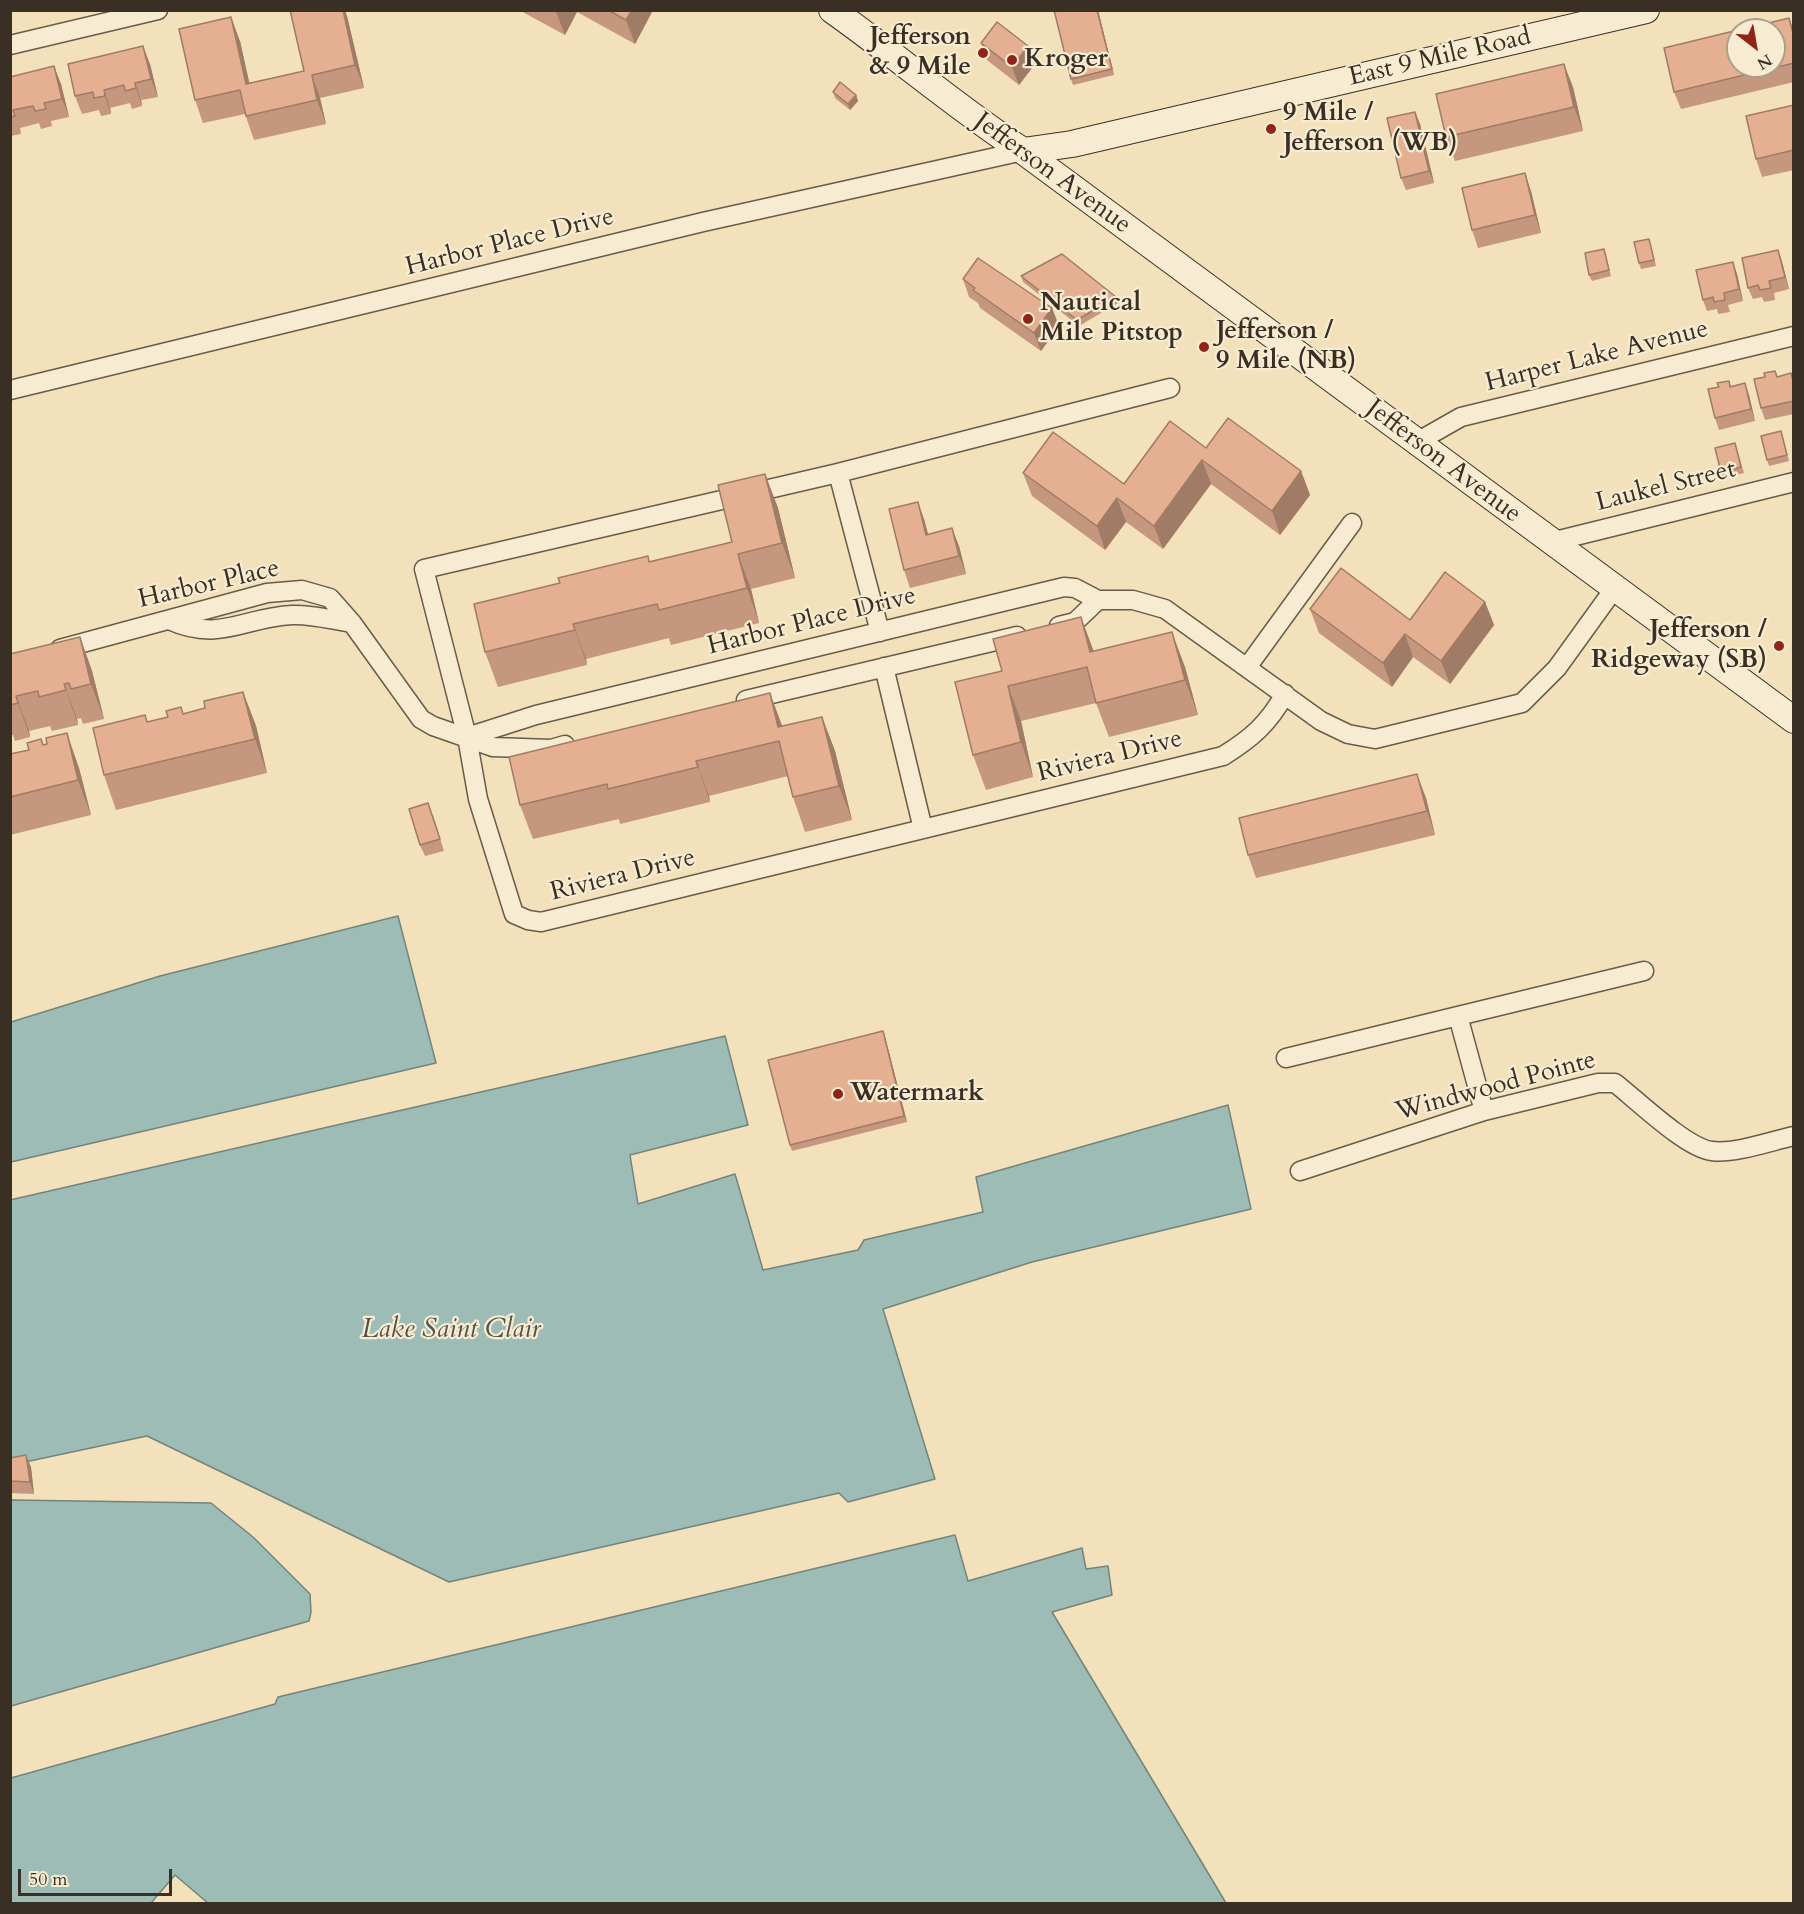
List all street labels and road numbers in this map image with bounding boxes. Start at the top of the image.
street label: East 9 Mile Road [1346,22,1534,94]
street label: Jefferson Avenue [967,107,1137,241]
street label: Harbor Place Drive [403,202,617,284]
street label: Harper Lake Avenue [1482,314,1712,400]
street label: Jefferson Avenue [1359,393,1527,531]
street label: Laukel Street [1593,455,1739,519]
street label: Harbor Place [135,554,283,616]
street label: Harbor Place Drive [705,581,919,663]
street label: Riviera Drive [1034,724,1186,790]
street label: Riviera Drive [547,843,699,909]
street label: Windwood Pointe [1392,1045,1600,1129]

